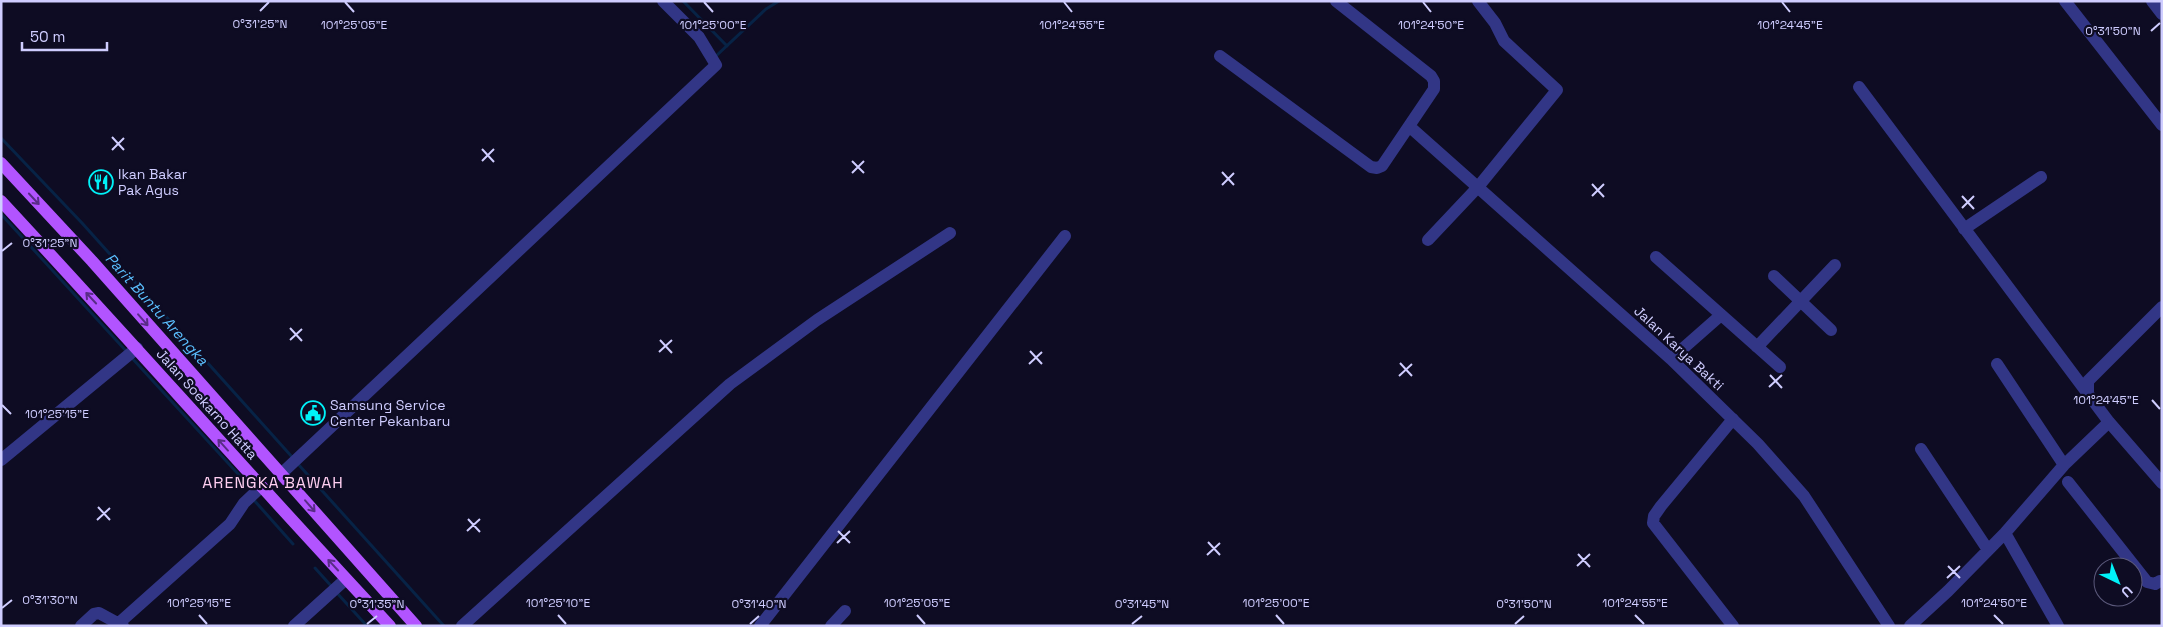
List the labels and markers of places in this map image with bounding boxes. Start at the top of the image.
place label: Ikan Bakar Pak Agus [118,165,187,199]
restaurant icon: Ikan Bakar Pak Agus [88,169,114,195]
place label: Samsung Service Center Pekanbaru [330,396,450,430]
public building icon: Samsung Service Center Pekanbaru [300,400,326,426]

